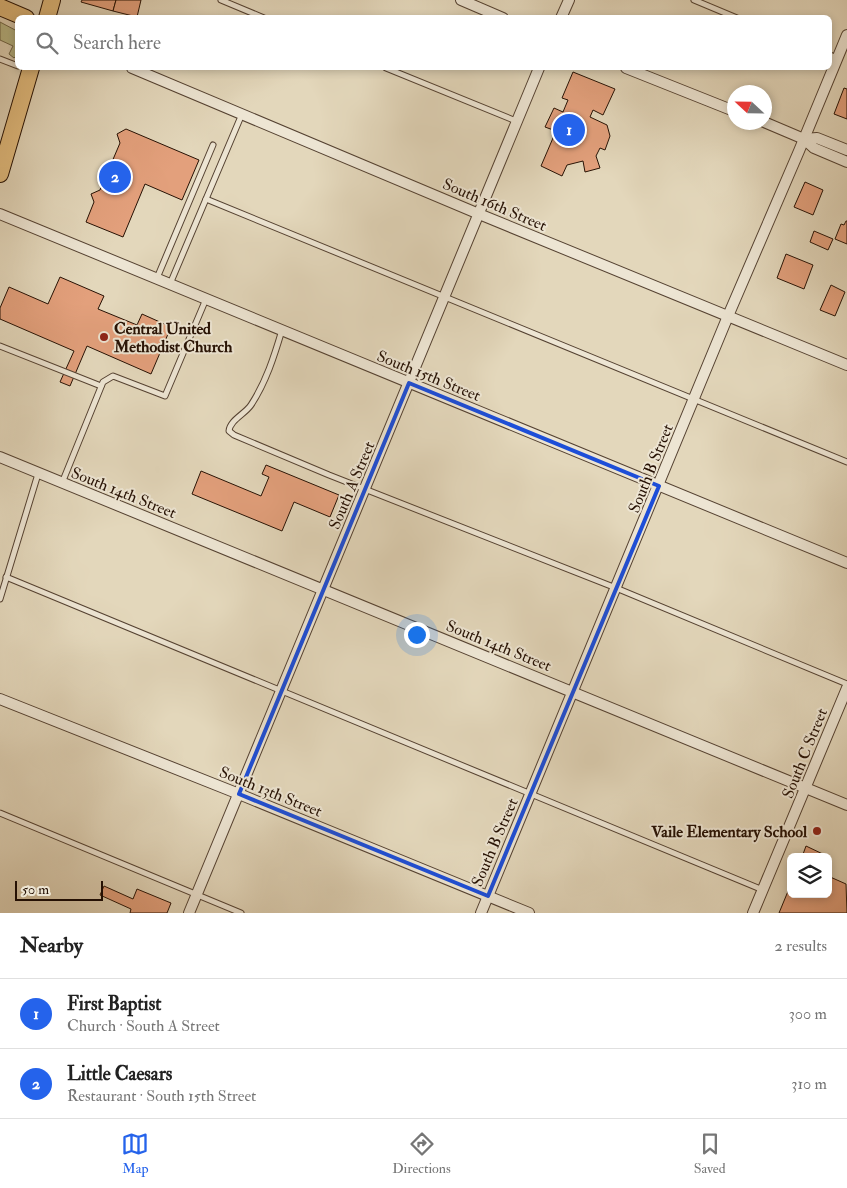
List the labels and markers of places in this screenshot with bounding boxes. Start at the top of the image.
pin: 1 [553,111,585,149]
pin: 2 [99,158,131,196]
place label: Central United Methodist Church [113,319,233,357]
marker: Central United Methodist Church [98,331,110,343]
place label: Vaile Elementary School [650,822,808,843]
marker: Vaile Elementary School [811,825,823,837]

